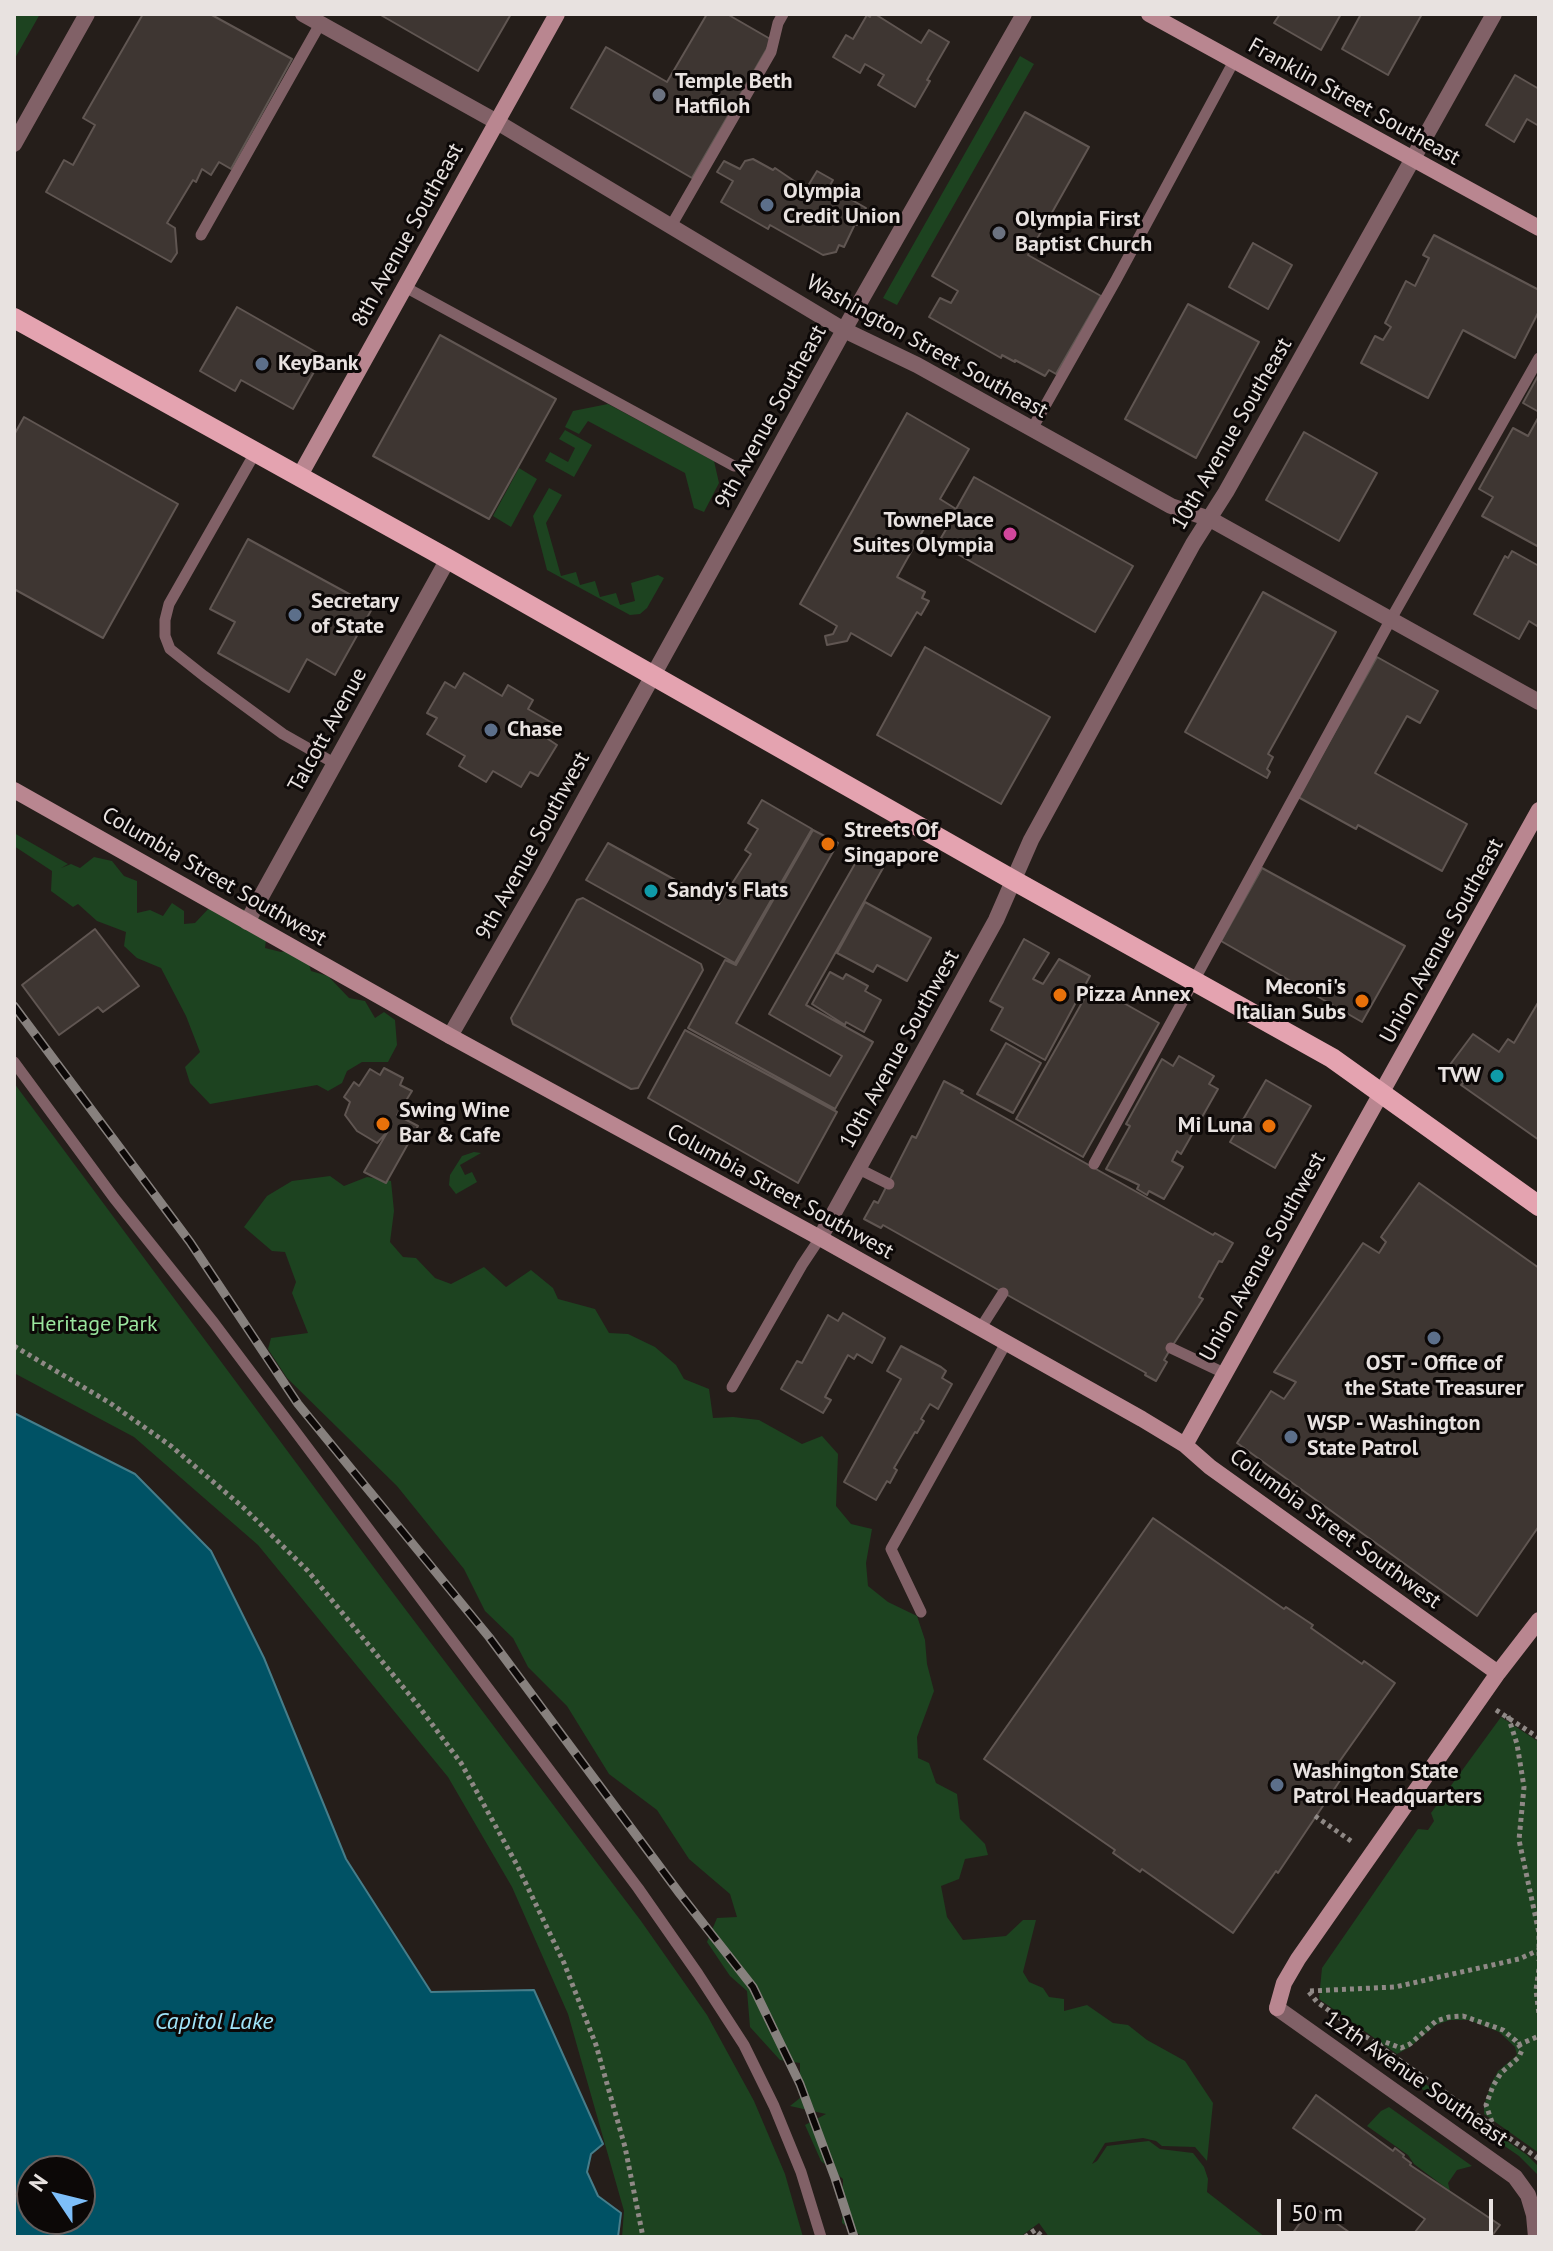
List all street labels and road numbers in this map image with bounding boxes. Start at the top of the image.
street label: Franklin Street Southeast [1243,33,1465,171]
street label: 8th Avenue Southeast [347,139,469,331]
street label: Washington Street Southeast [802,270,1052,424]
street label: 9th Avenue Southeast [710,321,832,513]
street label: 10th Avenue Southeast [1166,333,1298,535]
street label: Talcott Avenue [283,663,373,797]
street label: 9th Avenue Southwest [470,748,596,944]
street label: Columbia Street Southwest [97,802,331,952]
street label: Union Avenue Southeast [1375,834,1509,1048]
street label: 10th Avenue Southwest [835,945,965,1153]
street label: Columbia Street Southwest [662,1119,898,1265]
street label: Union Avenue Southwest [1194,1148,1332,1366]
street label: Columbia Street Southwest [1224,1443,1446,1615]
street label: 12th Avenue Southeast [1319,2006,1513,2152]

